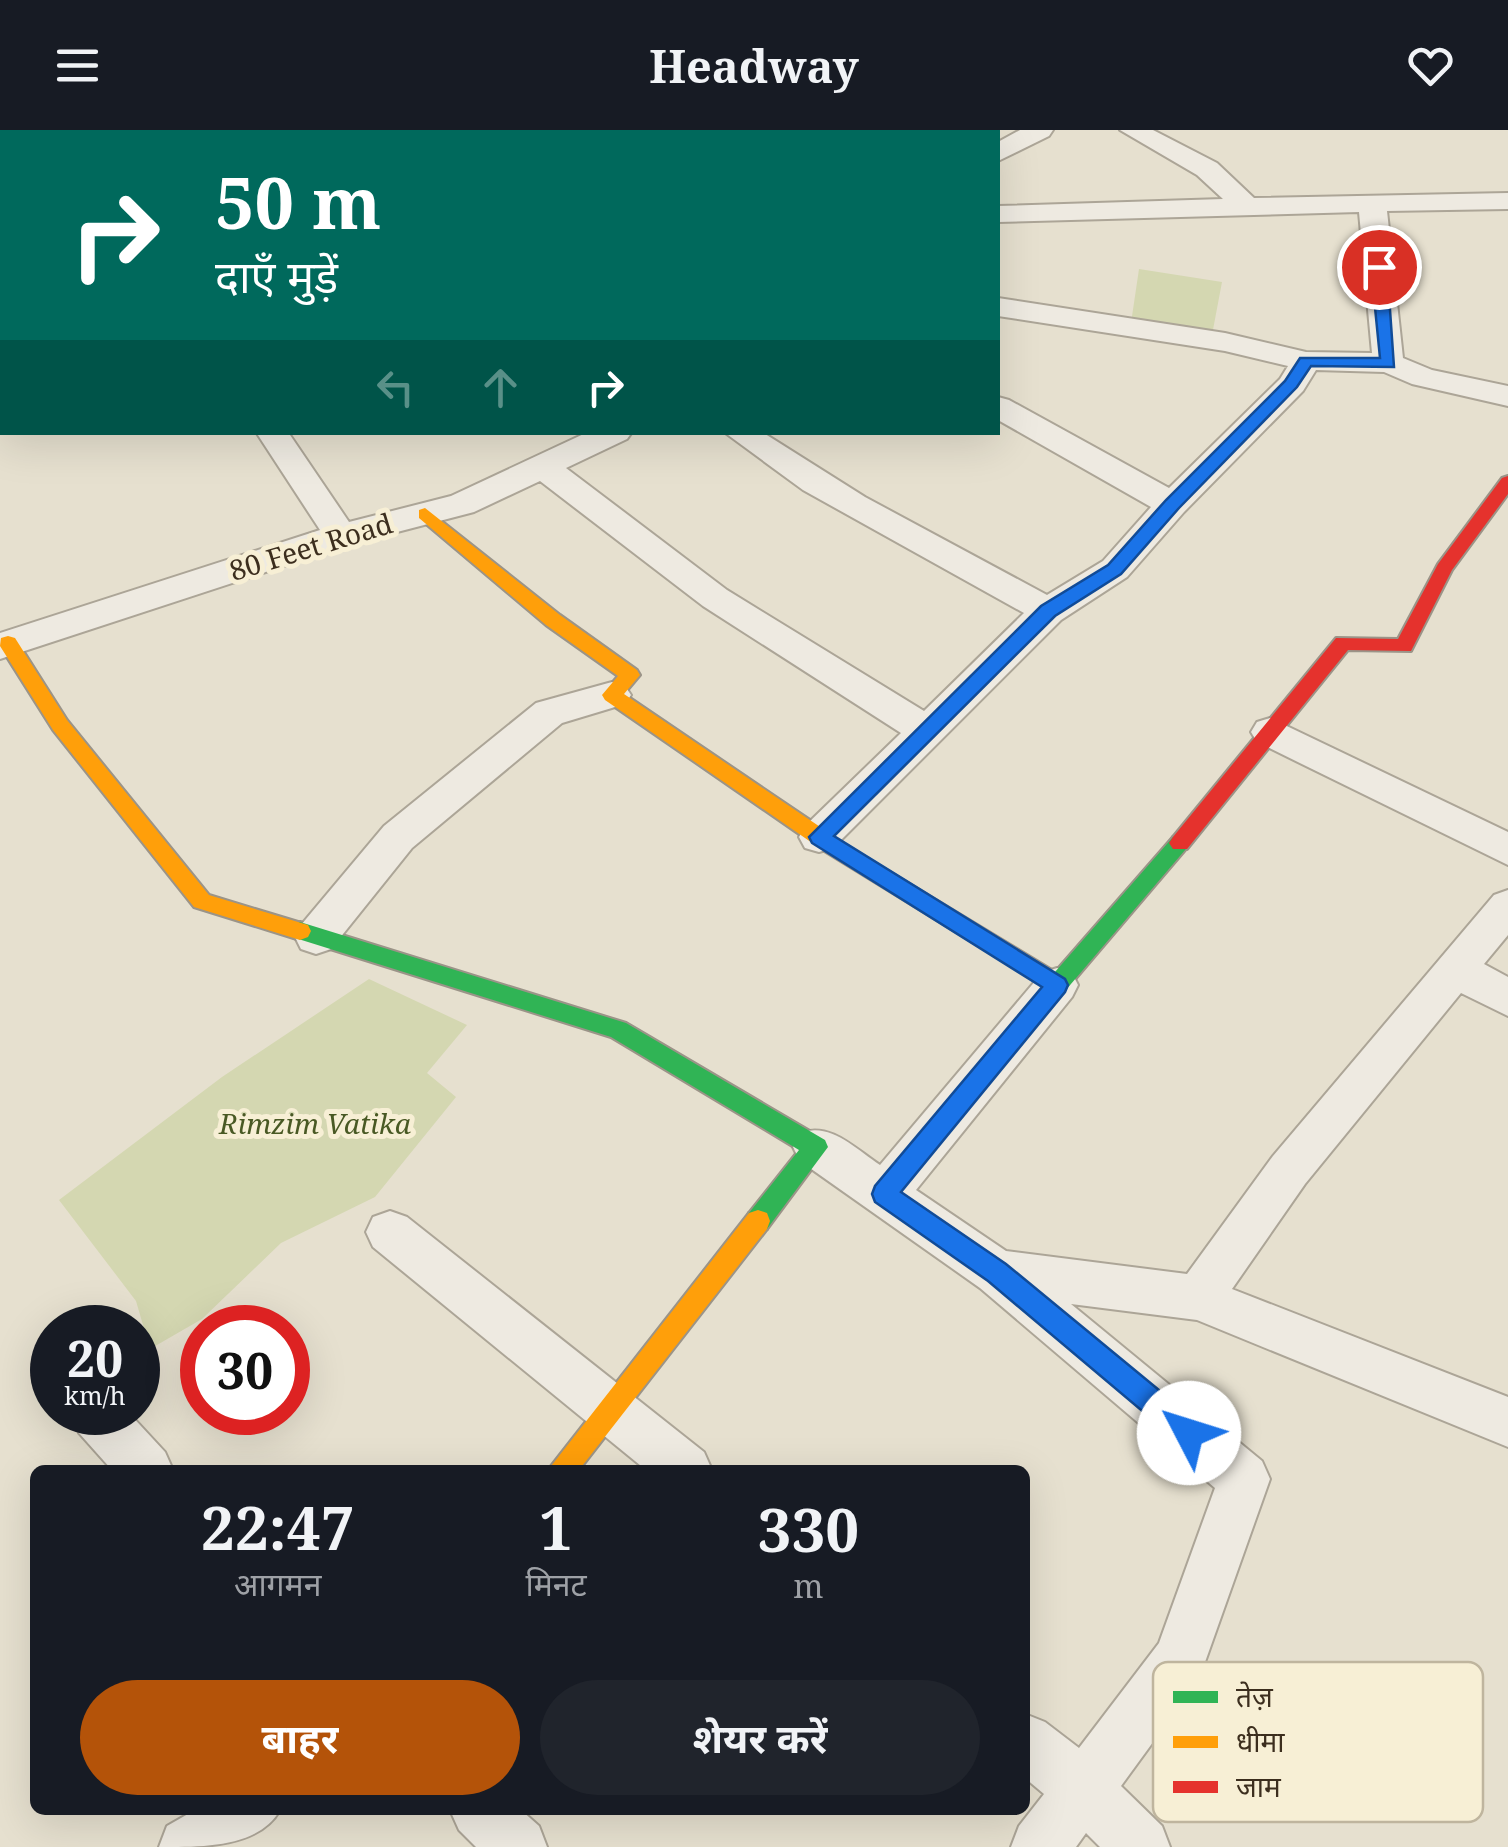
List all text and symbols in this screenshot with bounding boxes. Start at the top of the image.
text: Headway [649,35,859,96]
icon: menu [50,38,105,93]
icon: heart [1403,38,1458,93]
text: 50 m [215,154,381,250]
icon: right [50,170,180,300]
pin [1337,225,1422,310]
icon: arrive [1352,240,1407,295]
text: दाएँ मुड़ें [215,245,338,306]
icon: left [368,360,423,415]
icon: ahead [473,360,528,415]
icon: right [578,360,633,415]
street label: 80 Feet Road [225,503,397,589]
park label: Rimzim Vatika [218,1104,412,1142]
speed limit sign: 30 [180,1305,310,1435]
text: 20 [67,1324,123,1392]
text: km/h [64,1378,126,1412]
position arrow [1137,1381,1241,1485]
text: 22:47 [201,1486,355,1568]
text: 1 [539,1486,573,1568]
text: 330 [758,1488,859,1570]
text: आगमन [234,1562,322,1605]
text: मिनट [525,1562,587,1605]
text: m [793,1564,823,1607]
legend [1153,1662,1483,1822]
text: तेज़ [1236,1677,1274,1715]
button: बाहर [80,1680,520,1795]
button: शेयर करें [540,1680,980,1795]
text: धीमा [1236,1722,1285,1760]
text: जाम [1236,1767,1282,1805]

